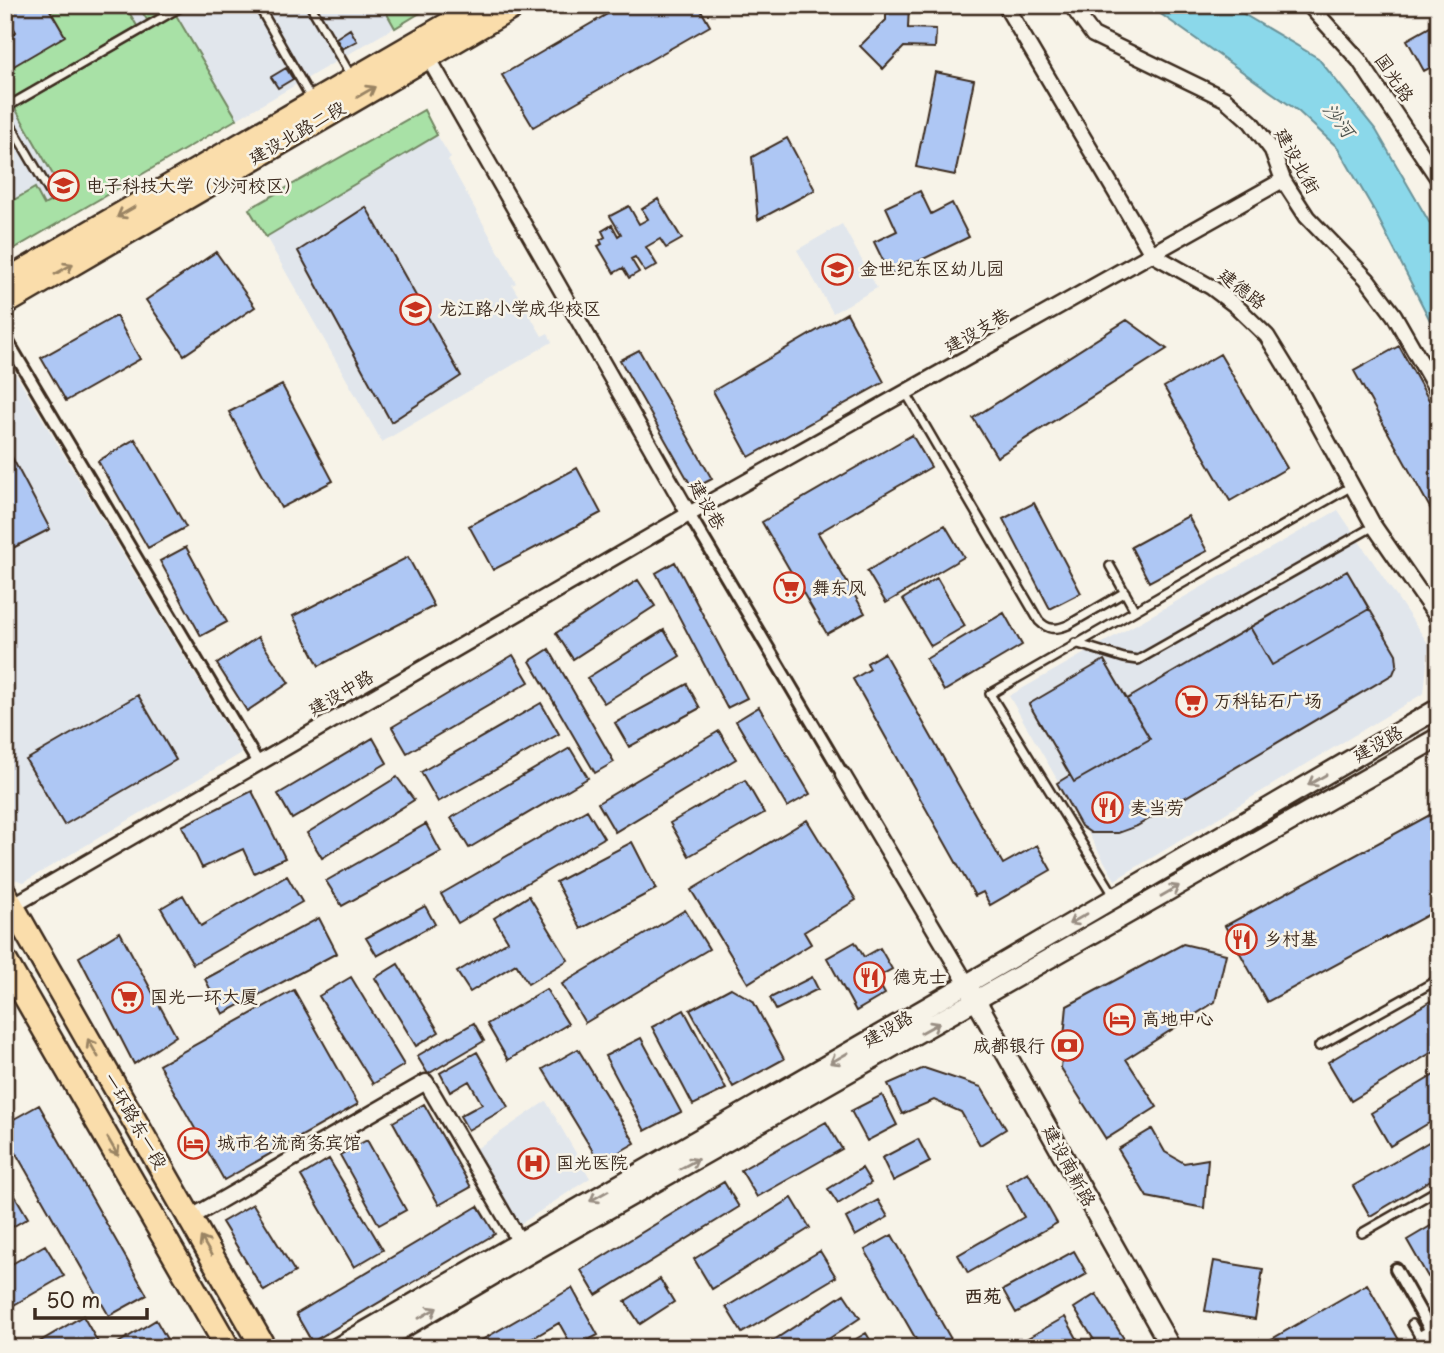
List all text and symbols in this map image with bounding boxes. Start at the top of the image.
street label: 国光路 [1369,47,1422,107]
one-way arrow [356,85,376,99]
street label: 建设北路二段 [243,93,350,170]
water label: 沙河 [1317,96,1364,145]
street label: 建设北街 [1269,122,1328,198]
school or university icon: 电子科技大学（沙河校区） [46,169,80,203]
place label: 电子科技大学（沙河校区） [86,171,302,198]
one-way arrow [116,206,137,219]
school or university icon: 金世纪东区幼儿园 [820,252,854,286]
place label: 金世纪东区幼儿园 [860,254,1004,281]
street label: 建德路 [1213,261,1273,315]
one-way arrow [54,262,74,276]
school or university icon: 龙江路小学成华校区 [399,292,433,326]
place label: 龙江路小学成华校区 [439,294,601,321]
street label: 建设支巷 [938,300,1014,359]
street label: 建设巷 [683,474,733,534]
supermarket icon: 舞东风 [772,571,806,605]
place label: 舞东风 [812,573,866,600]
street label: 建设中路 [302,662,378,721]
supermarket icon: 万科钻石广场 [1174,684,1208,718]
place label: 万科钻石广场 [1214,686,1322,713]
street label: 建设路 [1347,718,1407,768]
one-way arrow [1307,773,1327,787]
restaurant icon: 麦当劳 [1090,791,1124,825]
place label: 麦当劳 [1130,793,1184,820]
one-way arrow [1159,884,1179,898]
one-way arrow [1068,912,1088,926]
restaurant icon: 乡村基 [1224,922,1258,956]
place label: 乡村基 [1264,924,1318,951]
restaurant icon: 德克士 [853,960,887,994]
place label: 德克士 [893,962,947,989]
supermarket icon: 国光一环大厦 [110,980,144,1014]
place label: 国光一环大厦 [150,982,258,1009]
hotel icon: 高地中心 [1102,1002,1136,1036]
street label: 建设路 [857,1003,917,1053]
place label: 高地中心 [1142,1004,1214,1031]
one-way arrow [919,1021,939,1035]
bank icon: 成都银行 [1051,1029,1085,1063]
place label: 成都银行 [973,1031,1045,1058]
one-way arrow [86,1039,100,1059]
one-way arrow [829,1051,849,1065]
street label: 一环路东一段 [98,1067,175,1174]
street label: 建设南新路 [1037,1119,1104,1211]
hotel icon: 城市名流商务宾馆 [177,1126,211,1160]
place label: 城市名流商务宾馆 [217,1128,361,1155]
one-way arrow [106,1137,120,1157]
hospital icon: 国光医院 [516,1146,550,1180]
place label: 国光医院 [556,1148,628,1175]
one-way arrow [678,1157,699,1170]
one-way arrow [589,1190,610,1203]
one-way arrow [199,1236,212,1257]
scale bar [35,1276,147,1320]
district label: 西苑 [964,1281,1002,1309]
text: 50 m [46,1283,100,1315]
one-way arrow [417,1306,437,1320]

